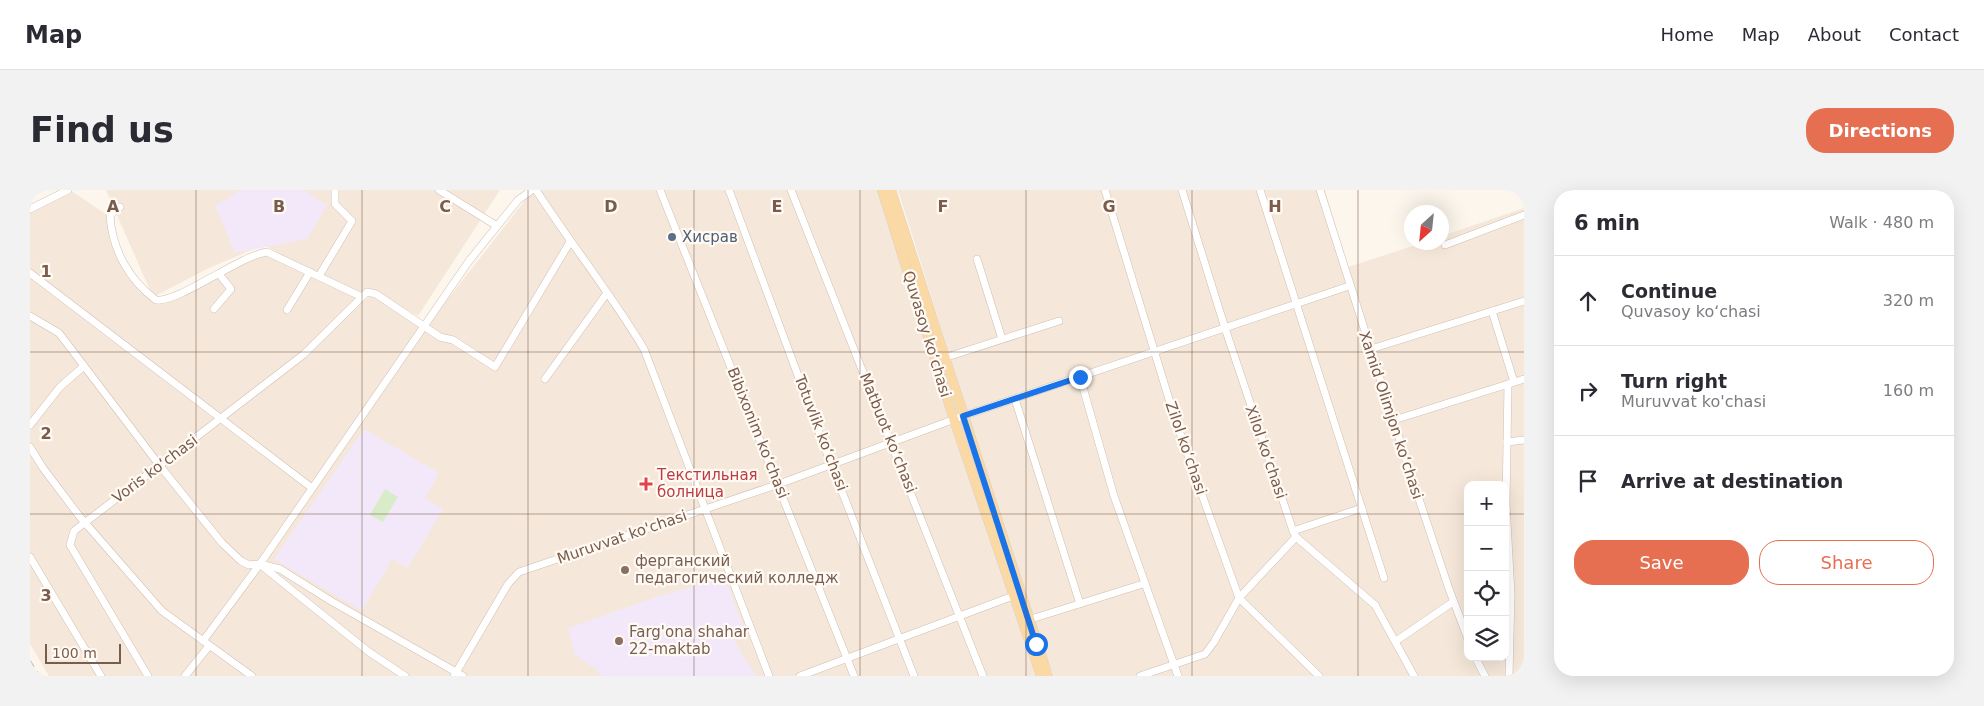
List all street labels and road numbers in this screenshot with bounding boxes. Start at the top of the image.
street label: Quvasoy koʻchasi [899,269,955,399]
street label: Xamid Olimjon koʻchasi [1355,329,1427,501]
street label: Bibixonim koʻchasi [723,365,793,501]
street label: Matbuot koʻchasi [856,370,920,496]
street label: Totuvlik koʻchasi [790,371,851,494]
street label: Zilol koʻchasi [1162,399,1210,497]
street label: Xilol koʻchasi [1242,403,1290,501]
street label: Voris koʻchasi [109,431,201,507]
street label: Muruvvat ko'chasi [555,506,689,568]

